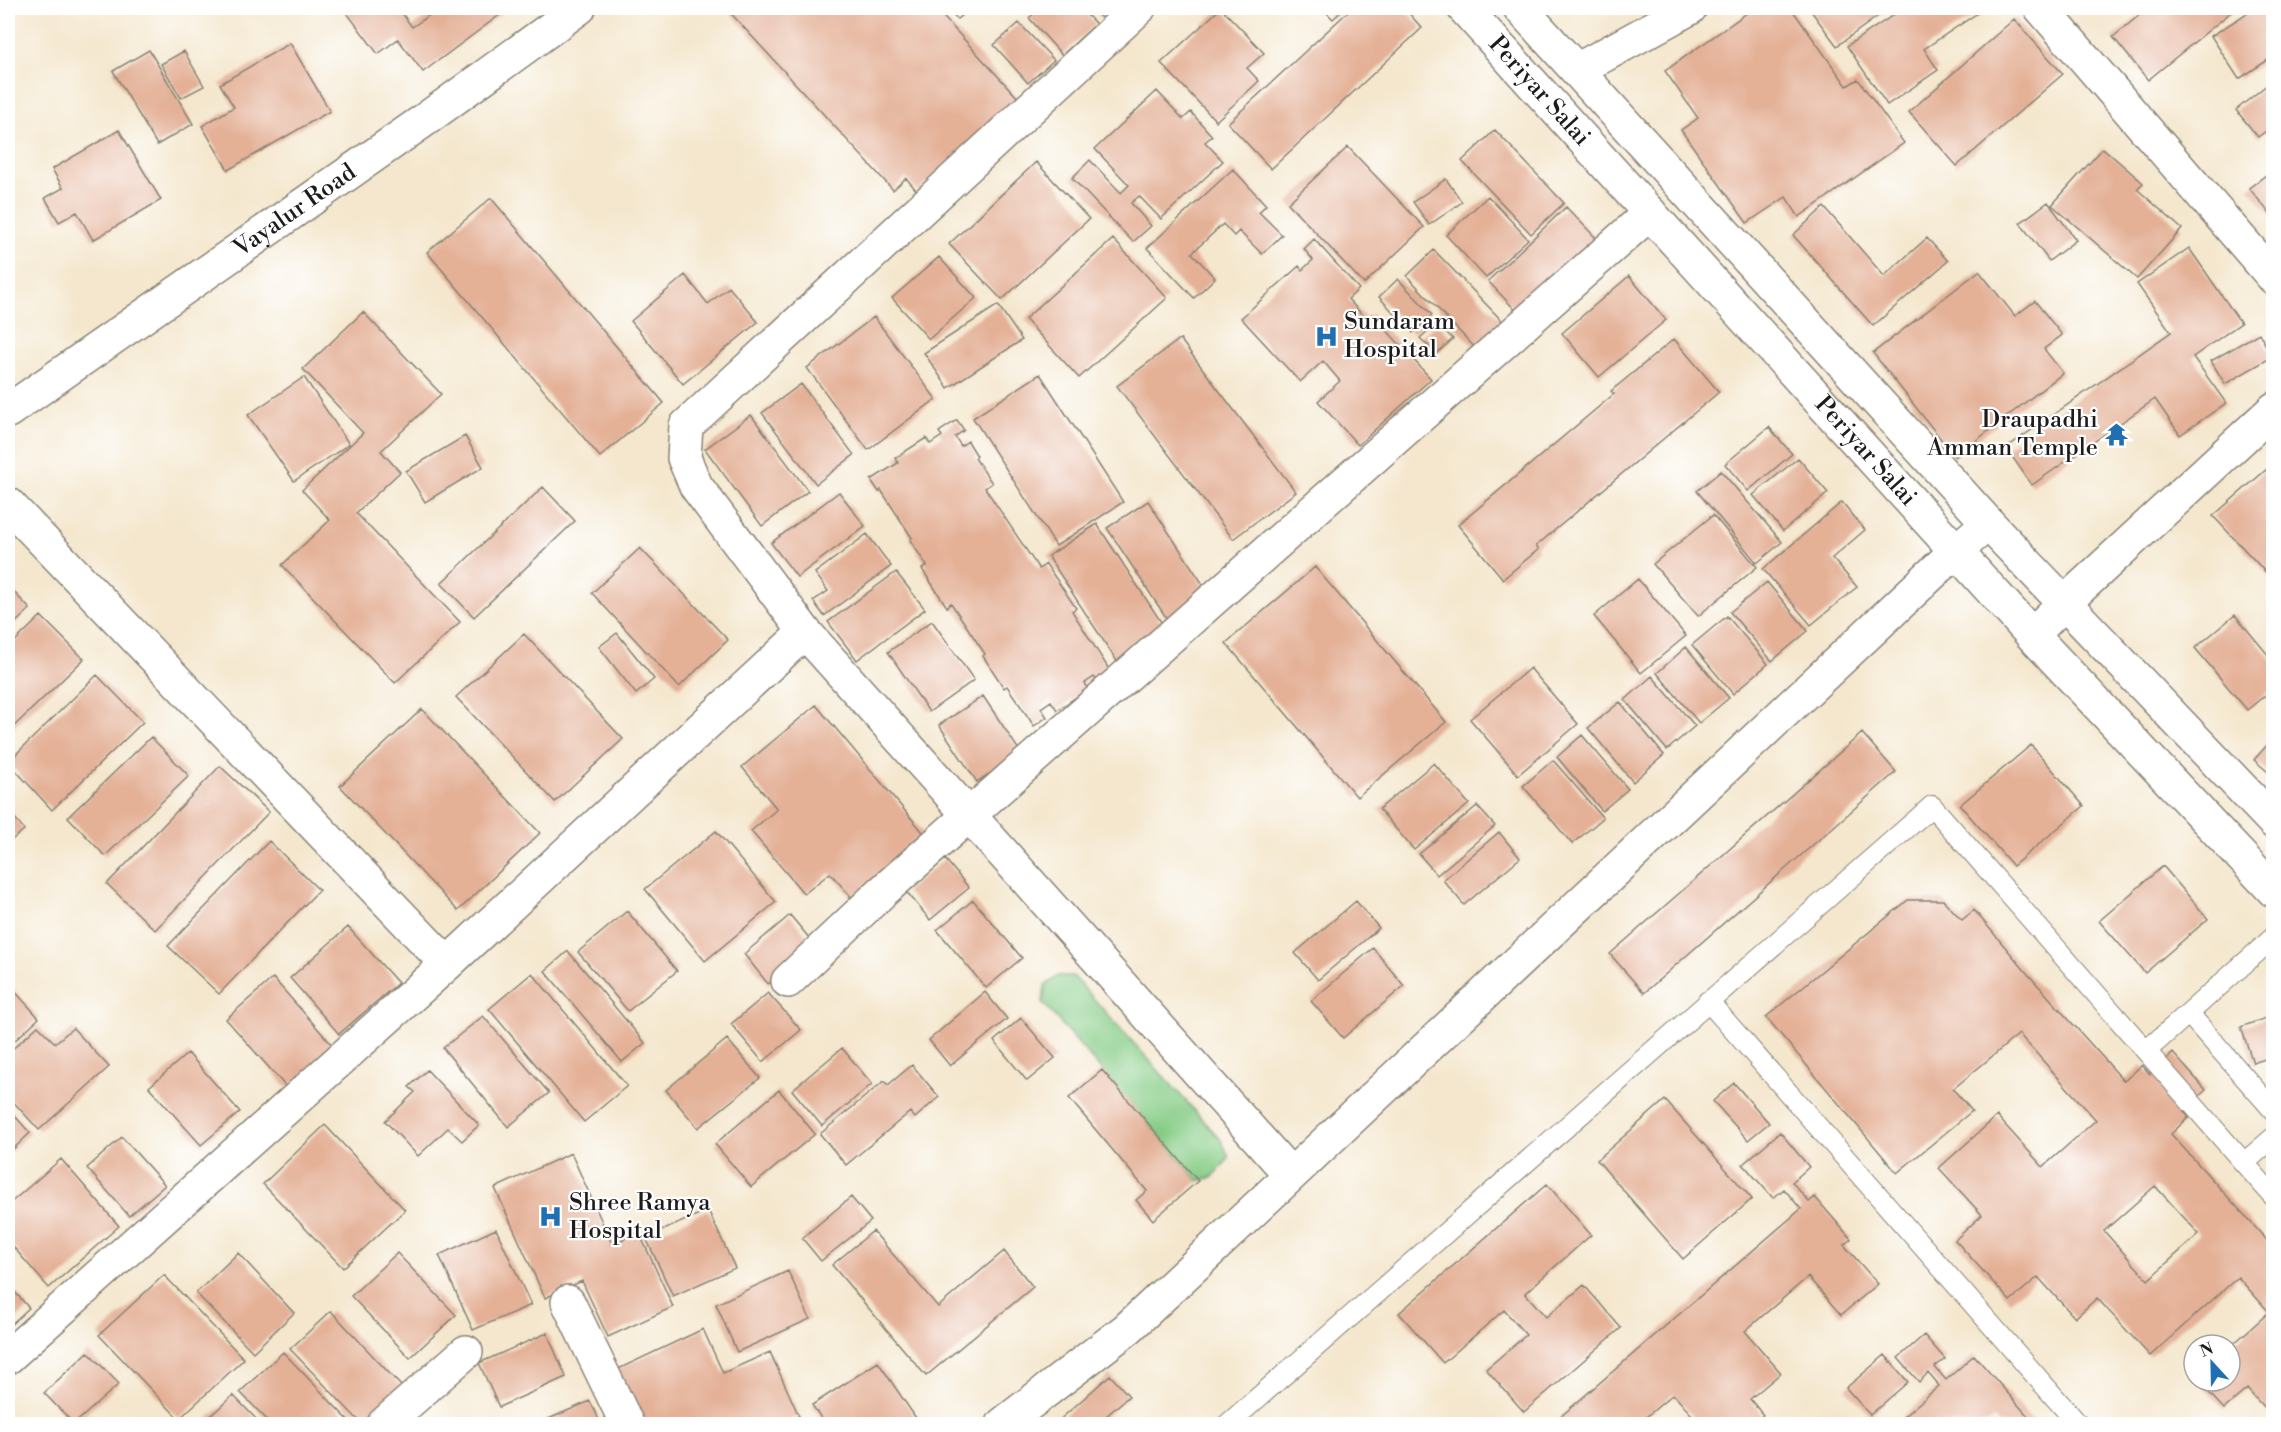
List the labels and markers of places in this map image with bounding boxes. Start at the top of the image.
place label: Sundaram Hospital [1344,307,1455,365]
hospital icon: Sundaram Hospital [1313,323,1339,349]
place label: Draupadhi Amman Temple [1926,405,2098,463]
temple icon: Draupadhi Amman Temple [2103,421,2129,447]
place label: Shree Ramya Hospital [569,1188,711,1246]
hospital icon: Shree Ramya Hospital [538,1204,564,1230]

